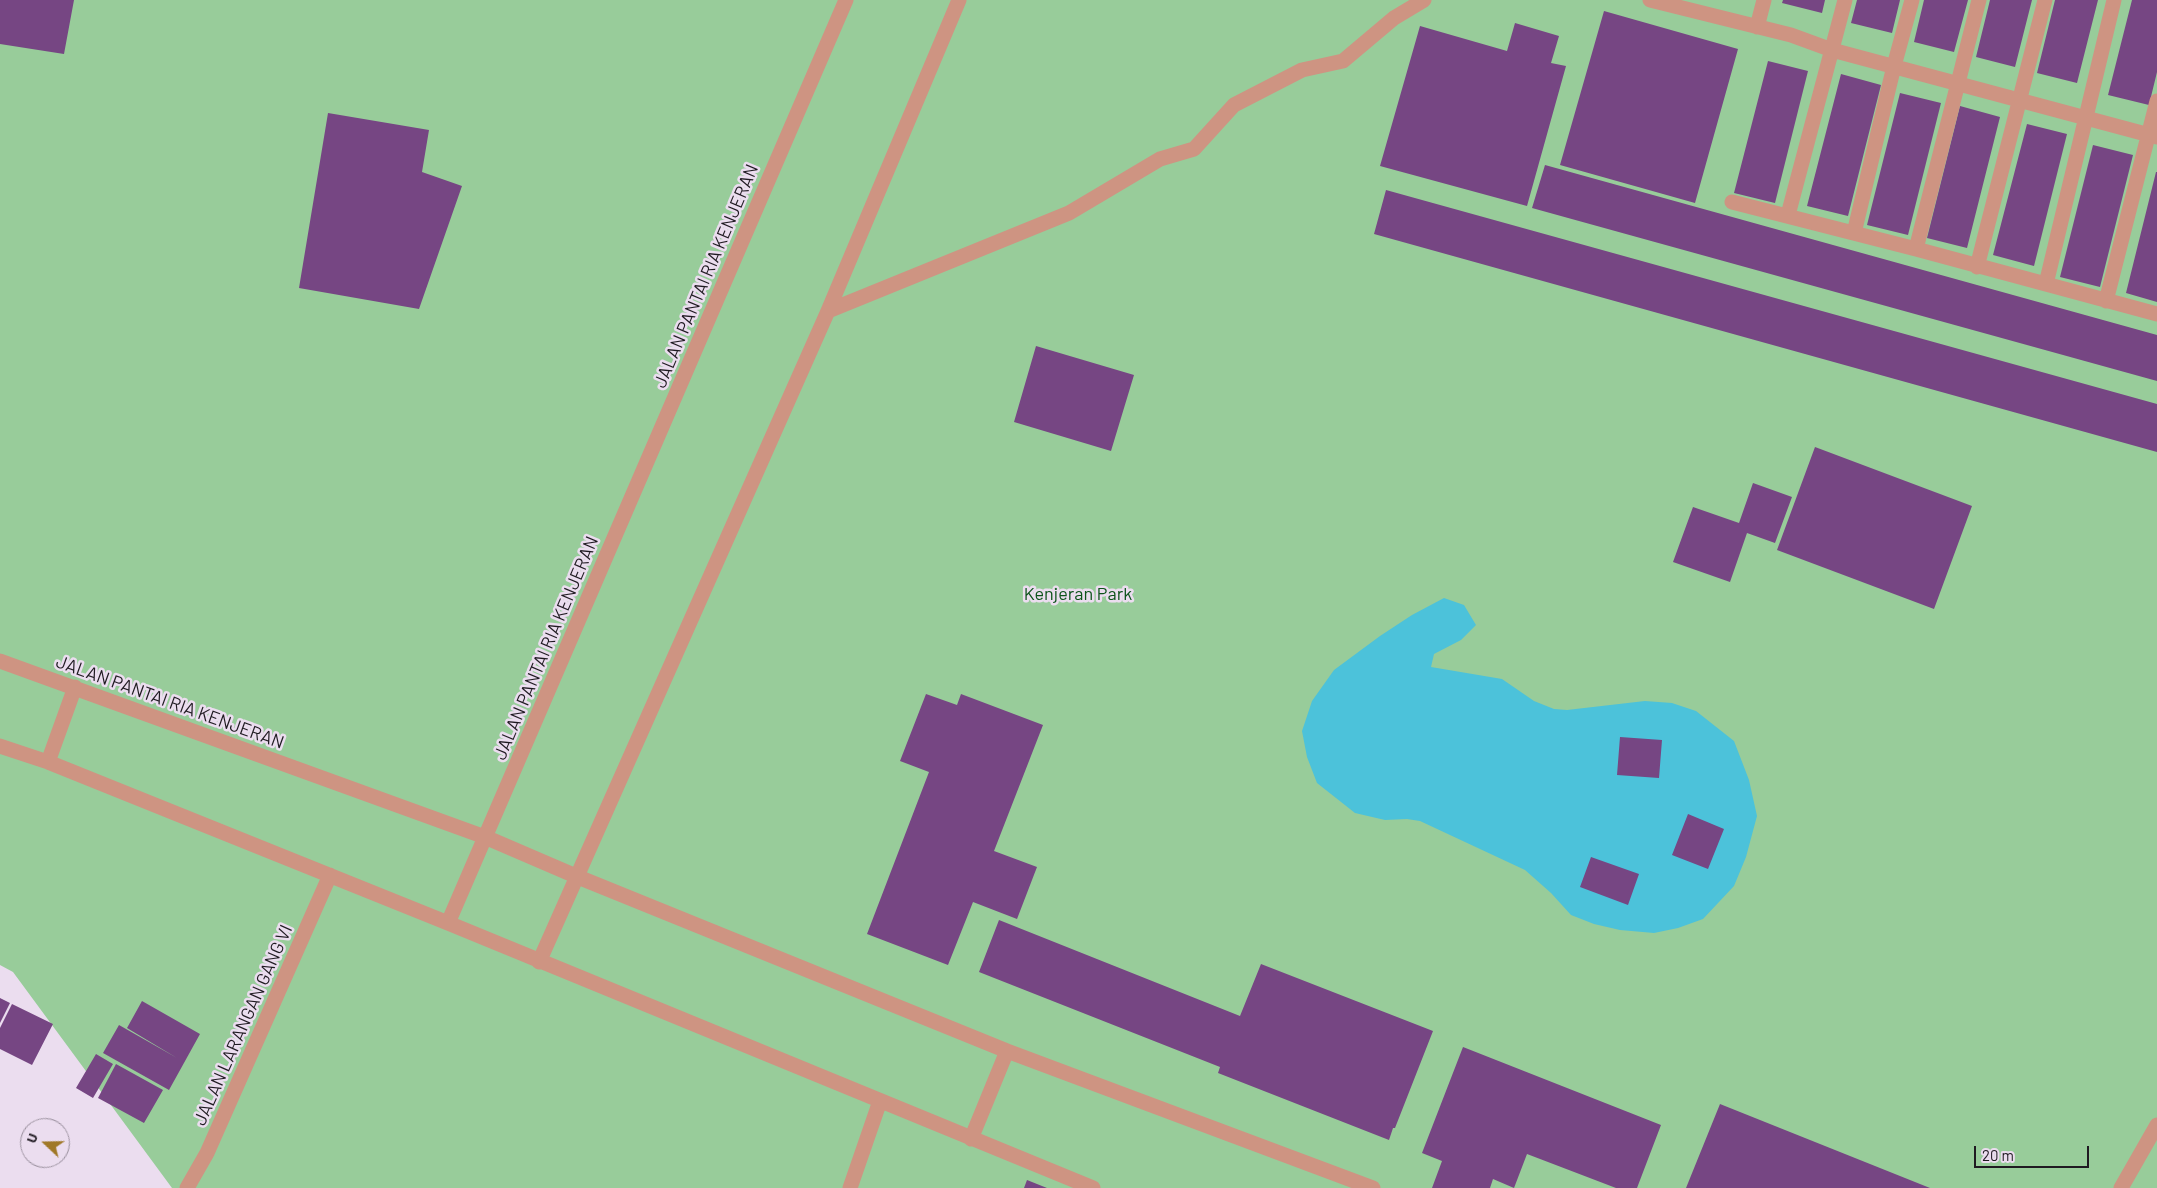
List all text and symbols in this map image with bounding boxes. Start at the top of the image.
street label: JALAN PANTAI RIA KENJERAN [649,161,763,391]
street label: JALAN PANTAI RIA KENJERAN [489,533,603,763]
park label: Kenjeran Park [1024,583,1132,605]
street label: JALAN PANTAI RIA KENJERAN [53,651,287,753]
street label: JALAN LARANGAN GANG VI [189,921,297,1129]
north arrow [20,1118,70,1168]
text: U [22,1131,41,1145]
scale bar [1977,1136,2092,1168]
text: 20 m [1982,1146,2014,1164]

